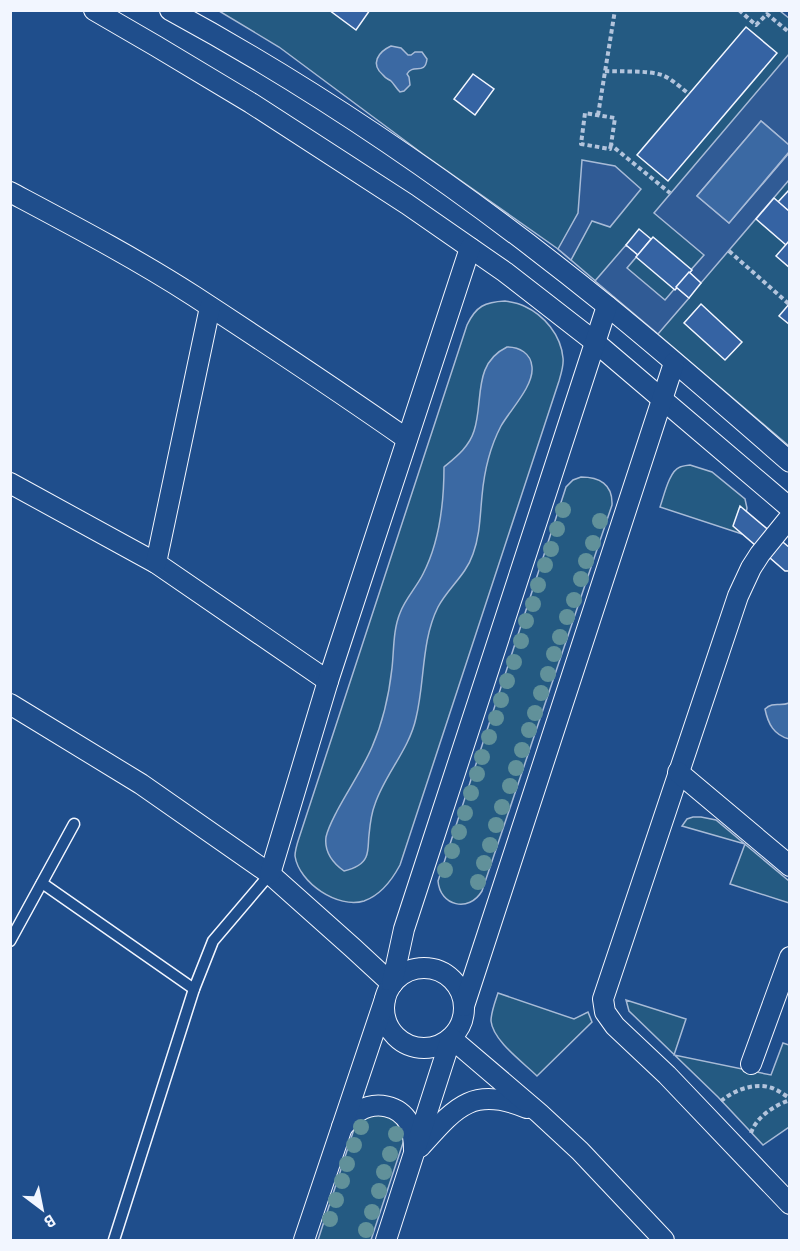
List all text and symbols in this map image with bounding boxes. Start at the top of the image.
north arrow [12,1179,72,1239]
text: B [41,1211,59,1233]

